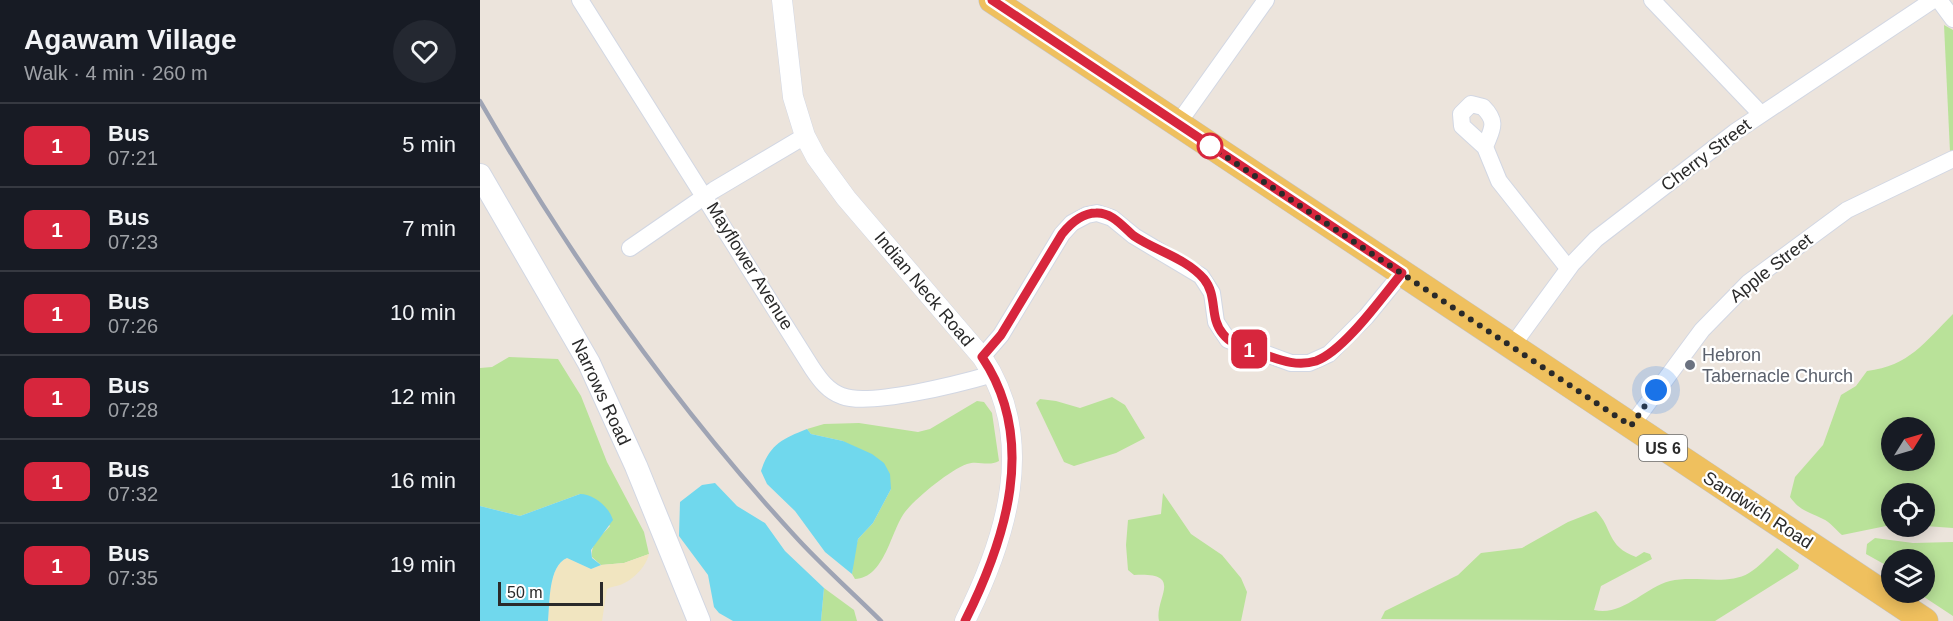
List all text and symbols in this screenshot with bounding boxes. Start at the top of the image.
button: heart [393,20,456,83]
text: Agawam Village [24,24,237,55]
text: Walk · 4 min · 260 m [24,62,208,84]
street label: Cherry Street [1657,115,1755,195]
text: Bus [108,121,150,146]
text: 5 min [402,132,456,157]
unlabelled marker [1197,133,1223,159]
text: 1 [51,134,63,157]
text: 07:21 [108,147,158,169]
street label: Mayflower Avenue [703,198,797,334]
text: Bus [108,205,150,230]
text: 7 min [402,216,456,241]
text: 1 [51,218,63,241]
street label: Indian Neck Road [870,228,978,350]
street label: Apple Street [1726,230,1816,306]
text: 07:23 [108,231,158,253]
text: Bus [108,289,150,314]
text: 10 min [390,300,456,325]
text: 1 [51,302,63,325]
text: 07:26 [108,315,158,337]
line badge: 1 [1230,330,1268,368]
street label: Narrows Road [568,336,634,448]
text: 1 [1243,338,1255,361]
place label: Hebron Tabernacle Church [1702,345,1853,386]
marker: Hebron Tabernacle Church [1683,358,1697,372]
text: Bus [108,373,150,398]
your location [1641,375,1671,405]
text: 12 min [390,384,456,409]
text: 1 [51,386,63,409]
text: 07:28 [108,399,158,421]
north arrow [1881,417,1935,471]
map controls [1881,417,1935,603]
road number: US 6 [1639,435,1687,461]
text: Bus [108,457,150,482]
street label: Sandwich Road [1700,467,1816,553]
text: 16 min [390,468,456,493]
text: 1 [51,470,63,493]
text: 07:32 [108,483,158,505]
button: locate [1881,483,1935,537]
text: Bus [108,541,150,566]
button: layers [1881,549,1935,603]
text: 19 min [390,552,456,577]
text: 1 [51,554,63,577]
text: 07:35 [108,567,158,589]
scale bar [498,579,603,606]
text: 50 m [507,584,543,601]

